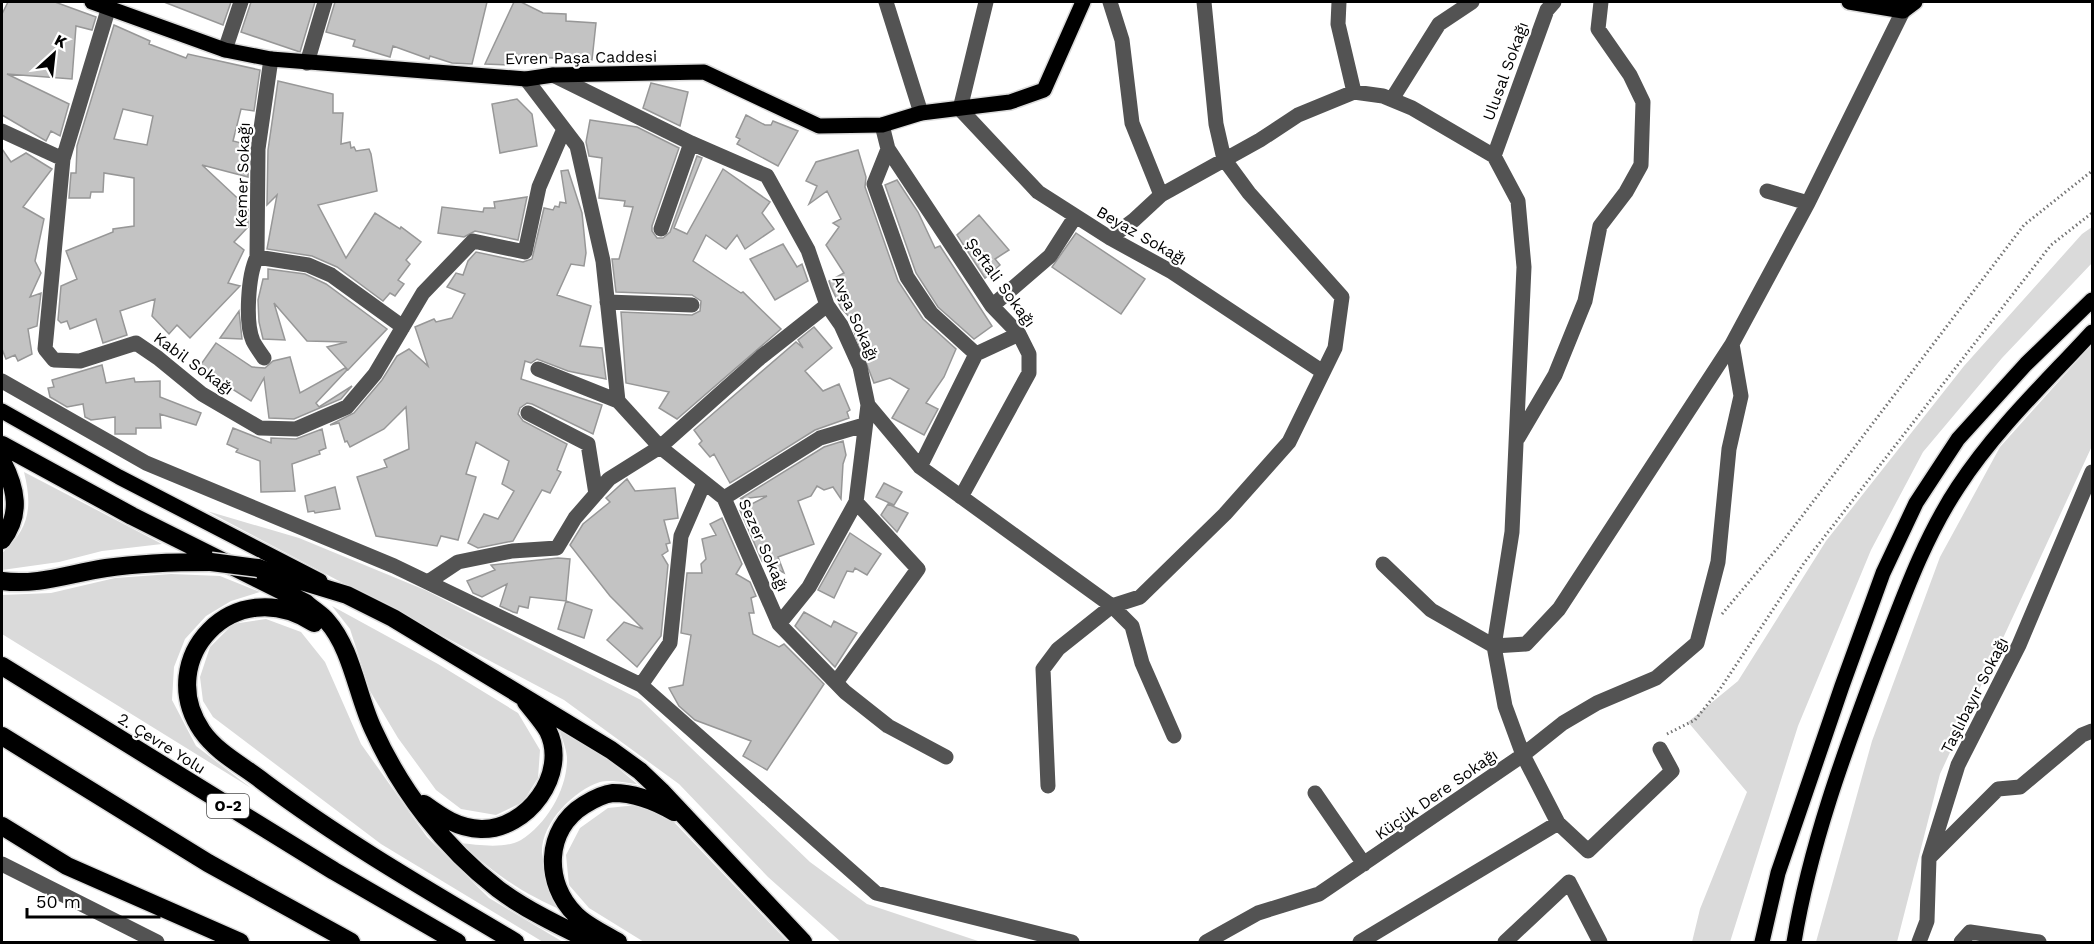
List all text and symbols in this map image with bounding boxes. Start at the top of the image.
street label: Ulusal Sokağı [1479,19,1532,123]
north arrow [24,24,84,84]
text: K [51,30,70,52]
street label: Evren Paşa Caddesi [505,47,657,68]
street label: Kemer Sokağı [231,122,254,228]
street label: Beyaz Sokağı [1093,202,1190,269]
street label: Şeftali Sokağı [962,234,1039,331]
street label: Avşa Sokağı [828,273,883,364]
street label: Kabil Sokağı [150,328,237,399]
street label: Sezer Sokağı [735,496,792,594]
street label: Taşlıbayır Sokağı [1937,634,2012,757]
street label: 2. Çevre Yolu [114,709,209,778]
street label: Küçük Dere Sokağı [1371,745,1501,844]
road number: O-2 [207,794,249,818]
scale bar [27,881,159,919]
text: 50 m [36,891,81,912]

